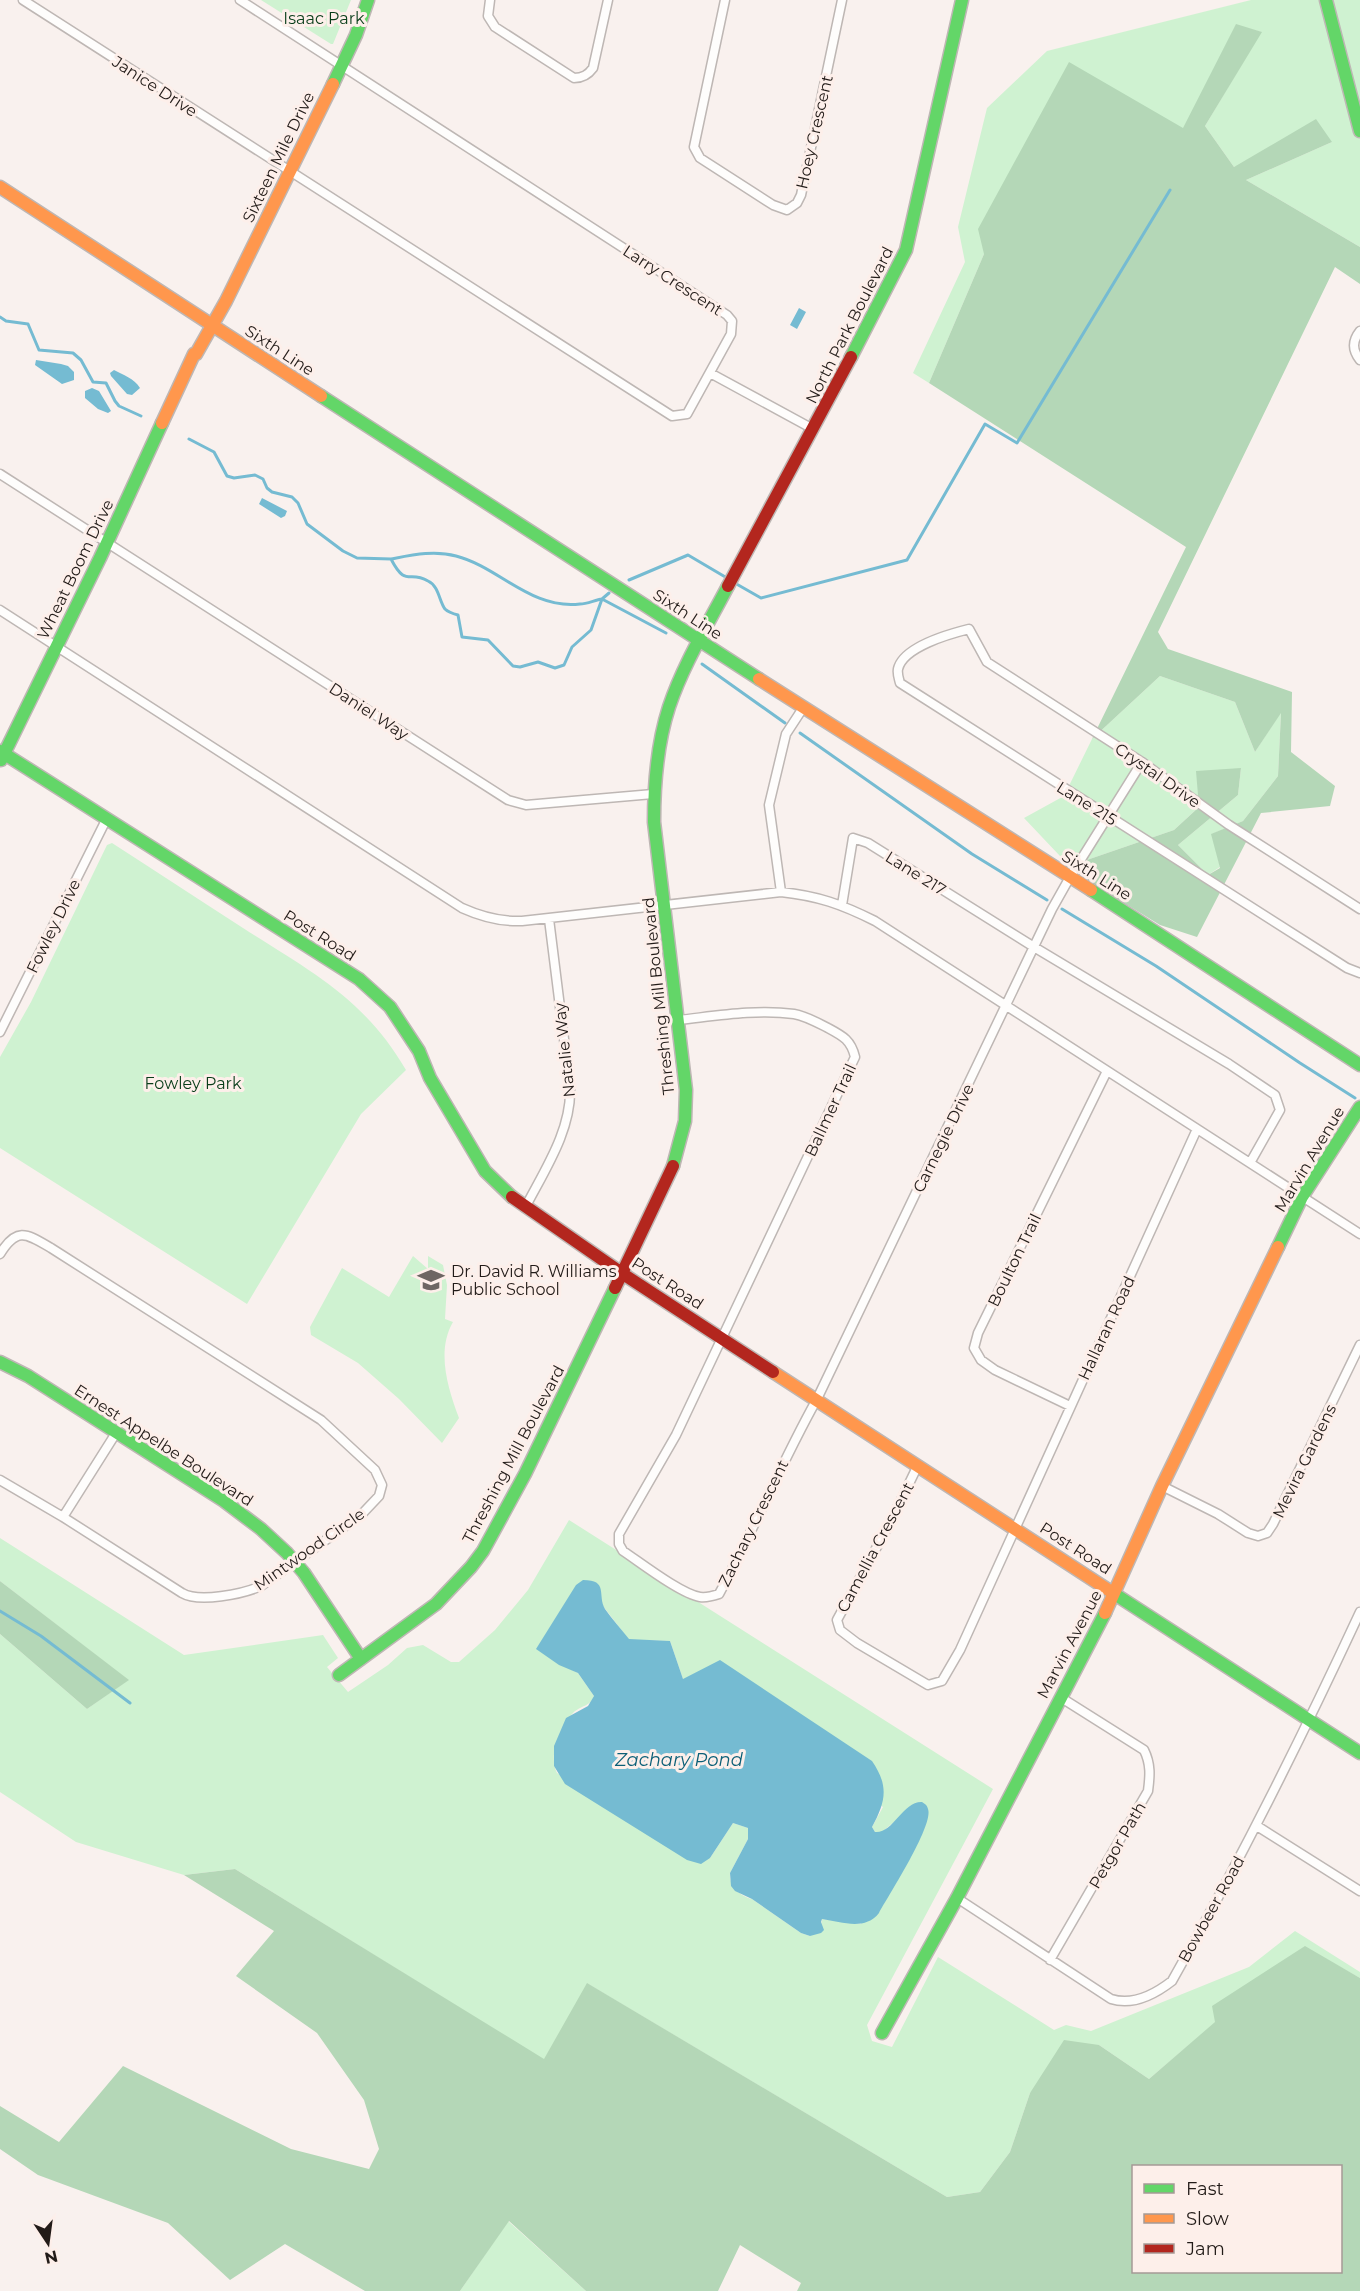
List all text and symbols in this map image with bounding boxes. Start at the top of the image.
park label: Isaac Park [283,9,365,28]
street label: Janice Drive [108,51,201,121]
street label: Hoey Crescent [792,73,837,191]
street label: Sixteen Mile Drive [239,89,318,226]
street label: Larry Crescent [619,241,727,320]
street label: North Park Boulevard [802,244,897,407]
street label: Sixth Line [242,321,318,380]
street label: Wheat Boom Drive [33,496,118,642]
street label: Sixth Line [650,585,726,644]
street label: Daniel Way [326,679,412,744]
street label: Crystal Drive [1111,739,1204,812]
street label: Lane 215 [1053,777,1120,829]
street label: Lane 217 [882,847,950,899]
street label: Sixth Line [1058,847,1135,904]
street label: Fowley Drive [22,876,84,976]
street label: Threshing Mill Boulevard [639,896,678,1096]
street label: Post Road [280,906,359,965]
street label: Natalie Way [550,1001,579,1098]
street label: Ballmer Trail [801,1061,860,1160]
park label: Fowley Park [145,1074,242,1093]
street label: Carnegie Drive [909,1081,978,1196]
street label: Marvin Avenue [1270,1103,1348,1215]
street label: Boulton Trail [984,1211,1045,1310]
street label: Post Road [628,1253,707,1314]
place label: Dr. David R. Williams Public School [451,1262,617,1299]
school or university icon: Dr. David R. Williams Public School [416,1265,446,1295]
street label: Hallaran Road [1074,1273,1139,1383]
street label: Threshing Mill Boulevard [458,1362,568,1546]
street label: Ernest Appelbe Boulevard [71,1380,257,1510]
street label: Mevira Gardens [1269,1401,1340,1521]
street label: Zachary Crescent [714,1456,793,1590]
street label: Camellia Crescent [833,1478,918,1616]
street label: Mintwood Circle [250,1504,368,1595]
street label: Post Road [1036,1518,1115,1579]
street label: Marvin Avenue [1033,1587,1106,1702]
water label: Zachary Pond [614,1749,744,1771]
street label: Petgor Path [1085,1799,1150,1892]
street label: Bowbeer Road [1174,1853,1248,1966]
legend [1132,2165,1342,2273]
text: Fast [1186,2178,1224,2200]
text: Slow [1186,2208,1229,2230]
north arrow [18,2213,78,2273]
text: Jam [1185,2238,1225,2260]
text: N [43,2246,60,2268]

